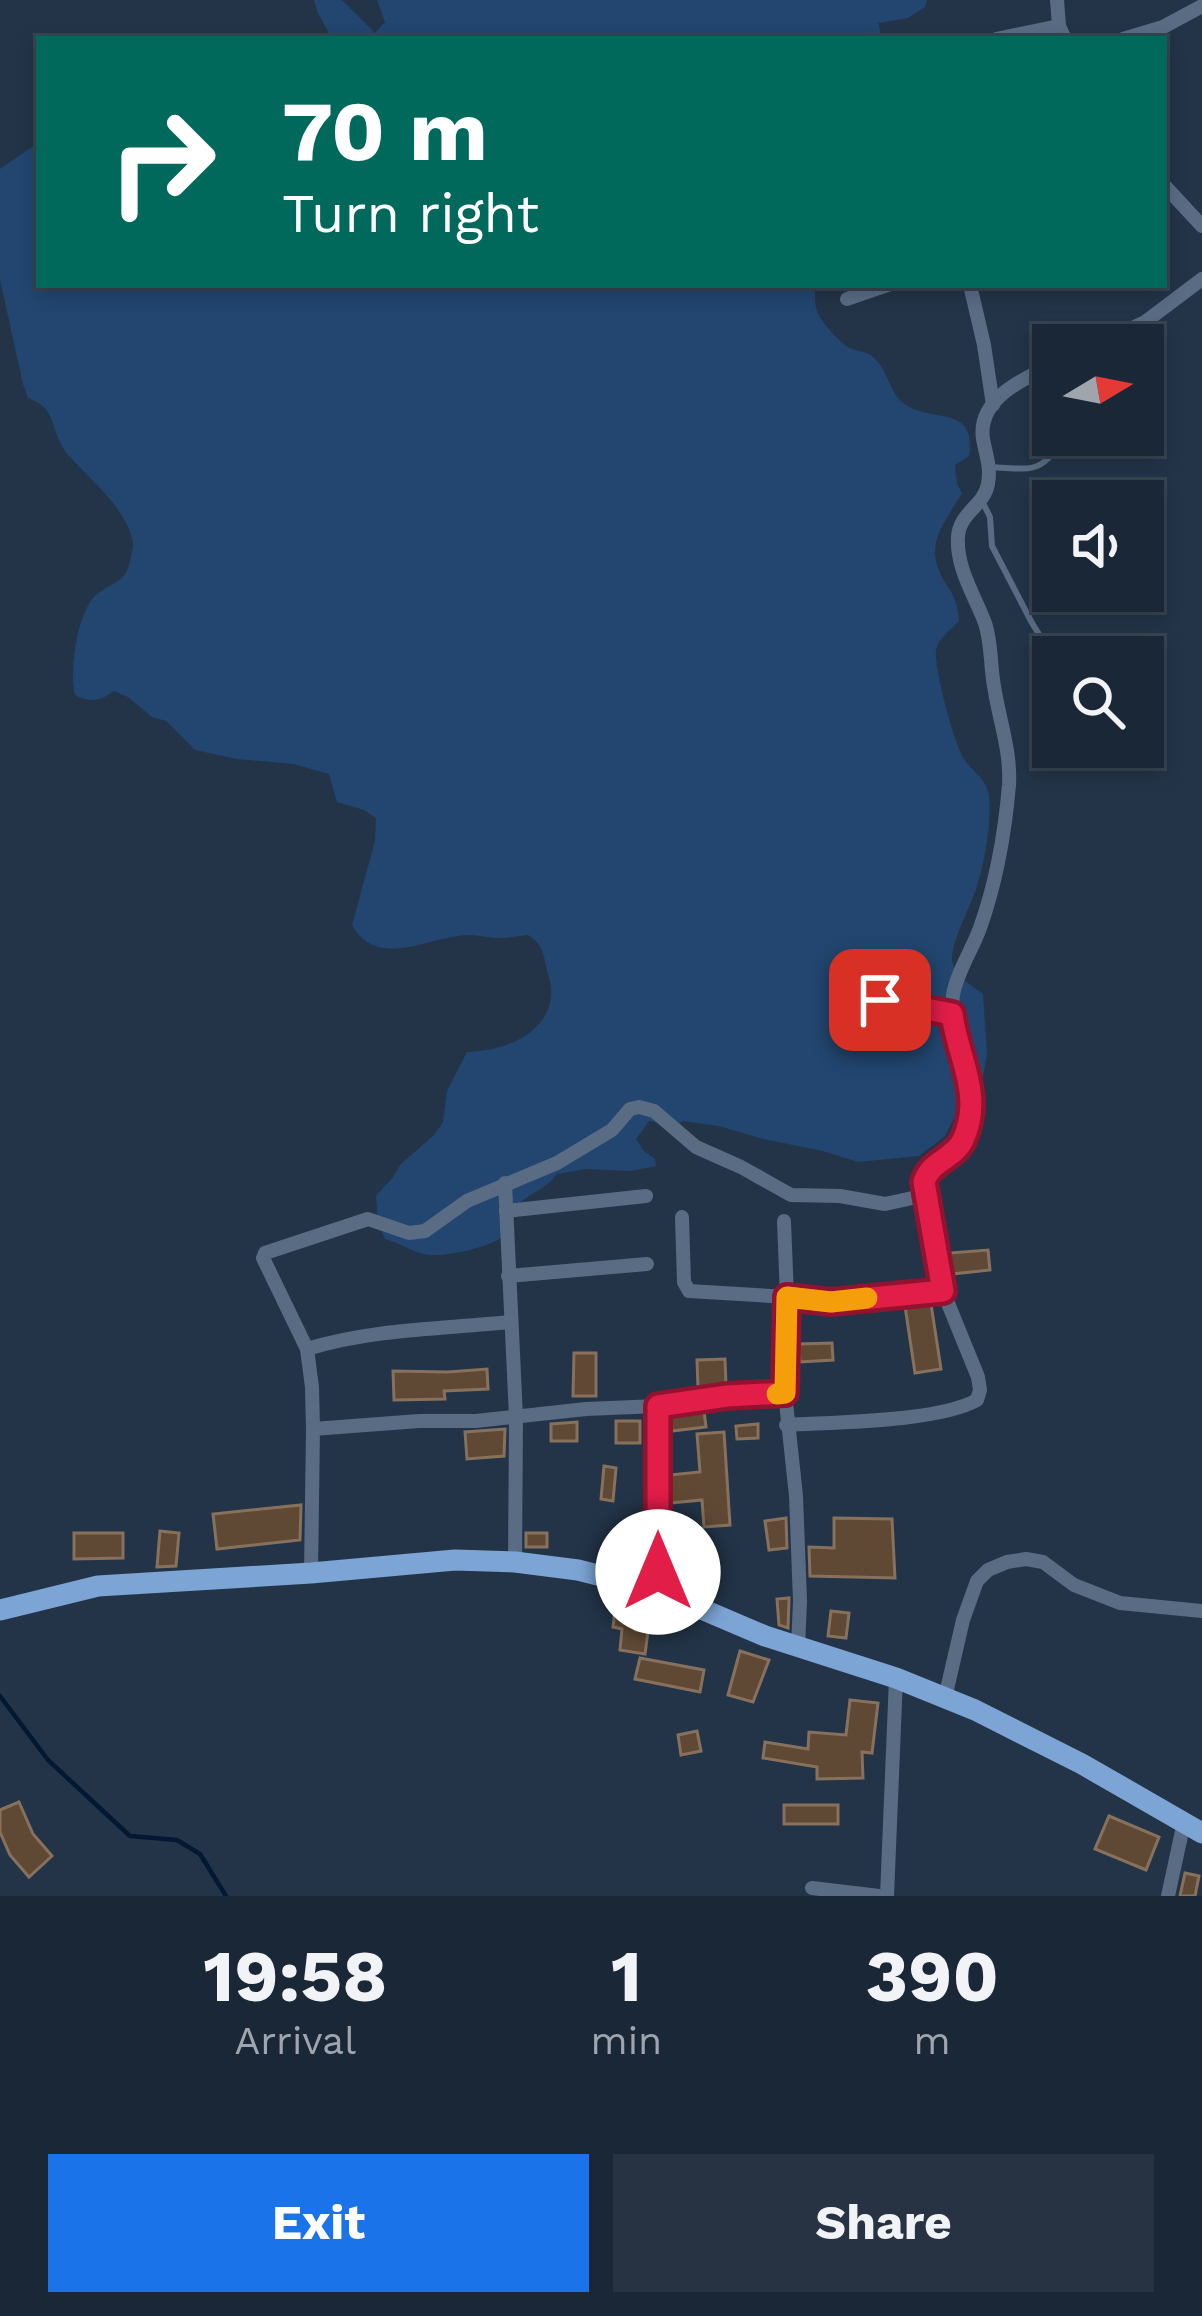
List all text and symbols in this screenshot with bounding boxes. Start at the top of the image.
text: 70 m [282,82,488,180]
icon: right [84,84,240,240]
text: Turn right [282,182,539,245]
north arrow [1032,324,1164,456]
map controls [1032,324,1164,768]
button: sound [1032,480,1164,612]
button: search [1032,636,1164,768]
pin [829,949,931,1051]
icon: arrive [847,967,913,1033]
position arrow [595,1509,721,1635]
text: 19:58 [203,1934,387,2018]
text: 1 [611,1934,642,2018]
text: 390 [865,1934,999,2018]
text: Arrival [234,2018,356,2063]
text: min [591,2018,662,2063]
text: m [914,2018,951,2063]
button: Exit [48,2154,589,2292]
button: Share [613,2154,1154,2292]

